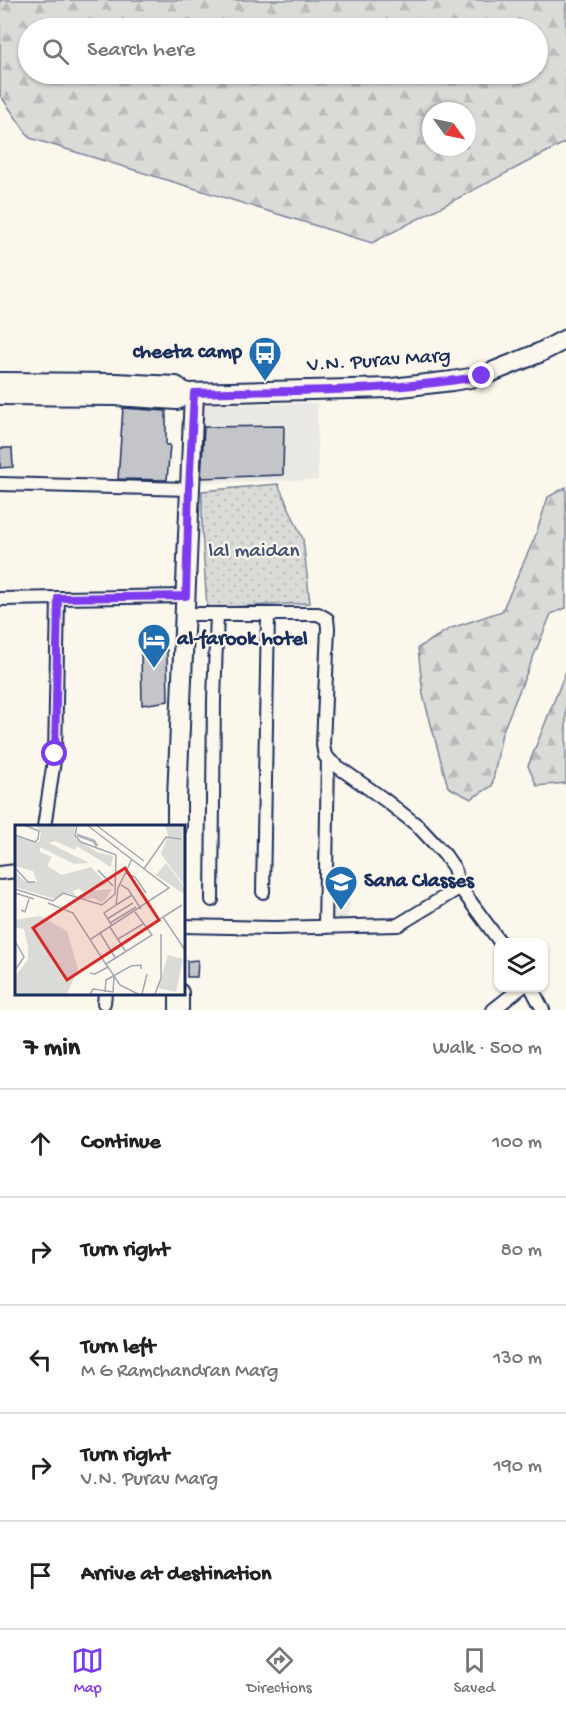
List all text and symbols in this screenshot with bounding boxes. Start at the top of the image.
search box [18,18,548,84]
icon: search [39,35,72,68]
text: Search here [87,38,195,64]
north arrow [422,102,476,156]
bus stop icon: cheeta camp [247,335,283,382]
place label: cheeta camp [133,341,243,366]
street label: V.N. Purav Marg [305,345,452,380]
route end [468,362,494,388]
park label: lal maidan [209,540,299,565]
hotel icon: al-farook hotel [136,622,172,669]
place label: al-farook hotel [176,628,308,653]
route start [41,740,67,766]
inset map [15,825,184,995]
school or university icon: Sana Classes [323,864,359,911]
place label: Sana Classes [364,870,475,895]
map controls [494,938,548,992]
button: layers [494,938,548,992]
text: 7 min [24,1034,80,1065]
text: Walk · 500 m [433,1038,542,1061]
icon: ahead [24,1127,57,1160]
text: Continue [81,1130,161,1156]
text: 100 m [492,1132,542,1155]
icon: right [24,1235,57,1268]
text: Turn right [81,1238,169,1264]
text: 80 m [501,1240,542,1263]
text: Turn left [81,1335,155,1361]
icon: left [24,1343,57,1376]
text: 130 m [493,1348,542,1371]
text: M G Ramchandran Marg [81,1361,278,1384]
text: Turn right [81,1443,169,1469]
icon: right [24,1451,57,1484]
text: 190 m [494,1456,542,1479]
text: V.N. Purav Marg [81,1469,218,1492]
icon: arrive [24,1559,57,1592]
text: Arrive at destination [81,1562,271,1588]
tab: Map [71,1644,104,1699]
tab: Directions [246,1644,312,1699]
tab: Saved [454,1644,495,1699]

